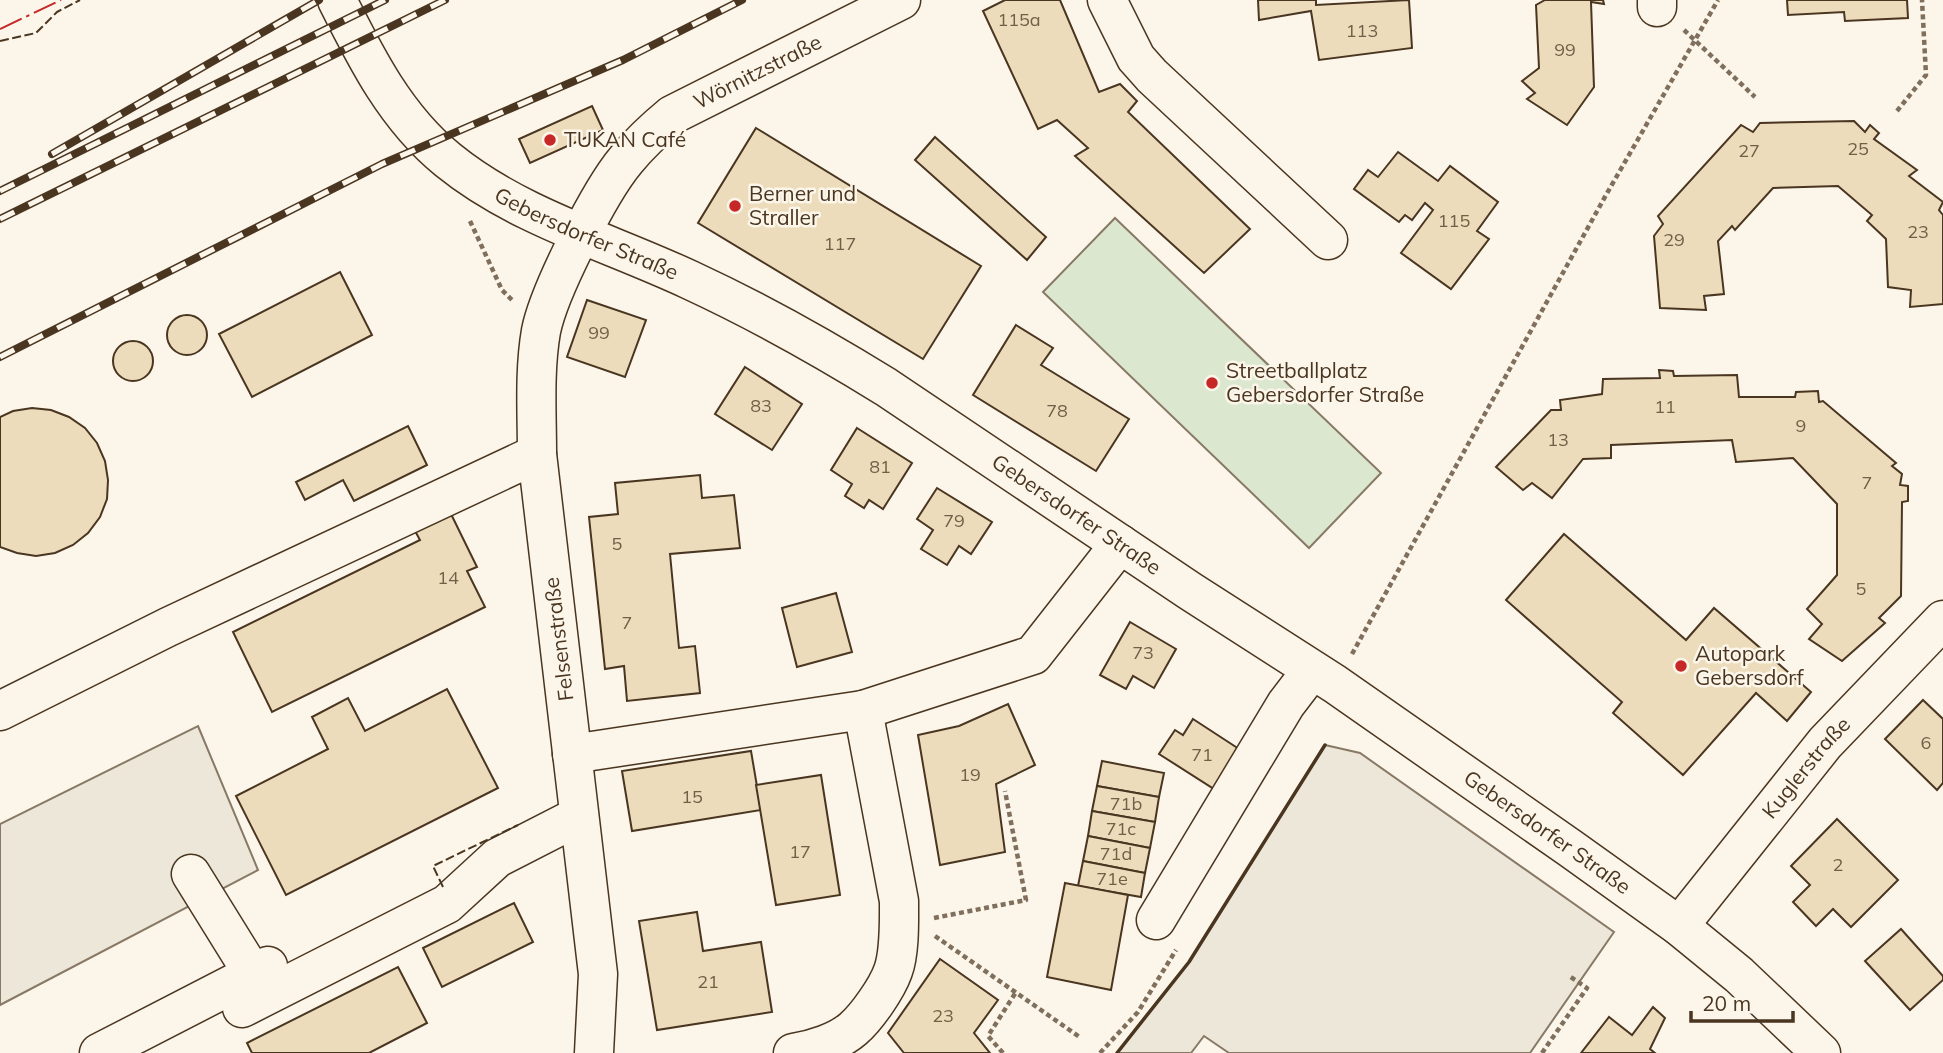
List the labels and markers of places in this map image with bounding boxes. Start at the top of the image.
place label: TUKAN Café [564,126,686,152]
marker: TUKAN Café [542,132,558,148]
place label: Berner und Straller [749,180,856,230]
marker: Berner und Straller [727,198,743,214]
place label: Streetballplatz Gebersdorfer Straße [1226,357,1424,407]
marker: Streetballplatz Gebersdorfer Straße [1204,375,1220,391]
place label: Autopark Gebersdorf [1695,640,1805,690]
marker: Autopark Gebersdorf [1673,658,1689,674]

